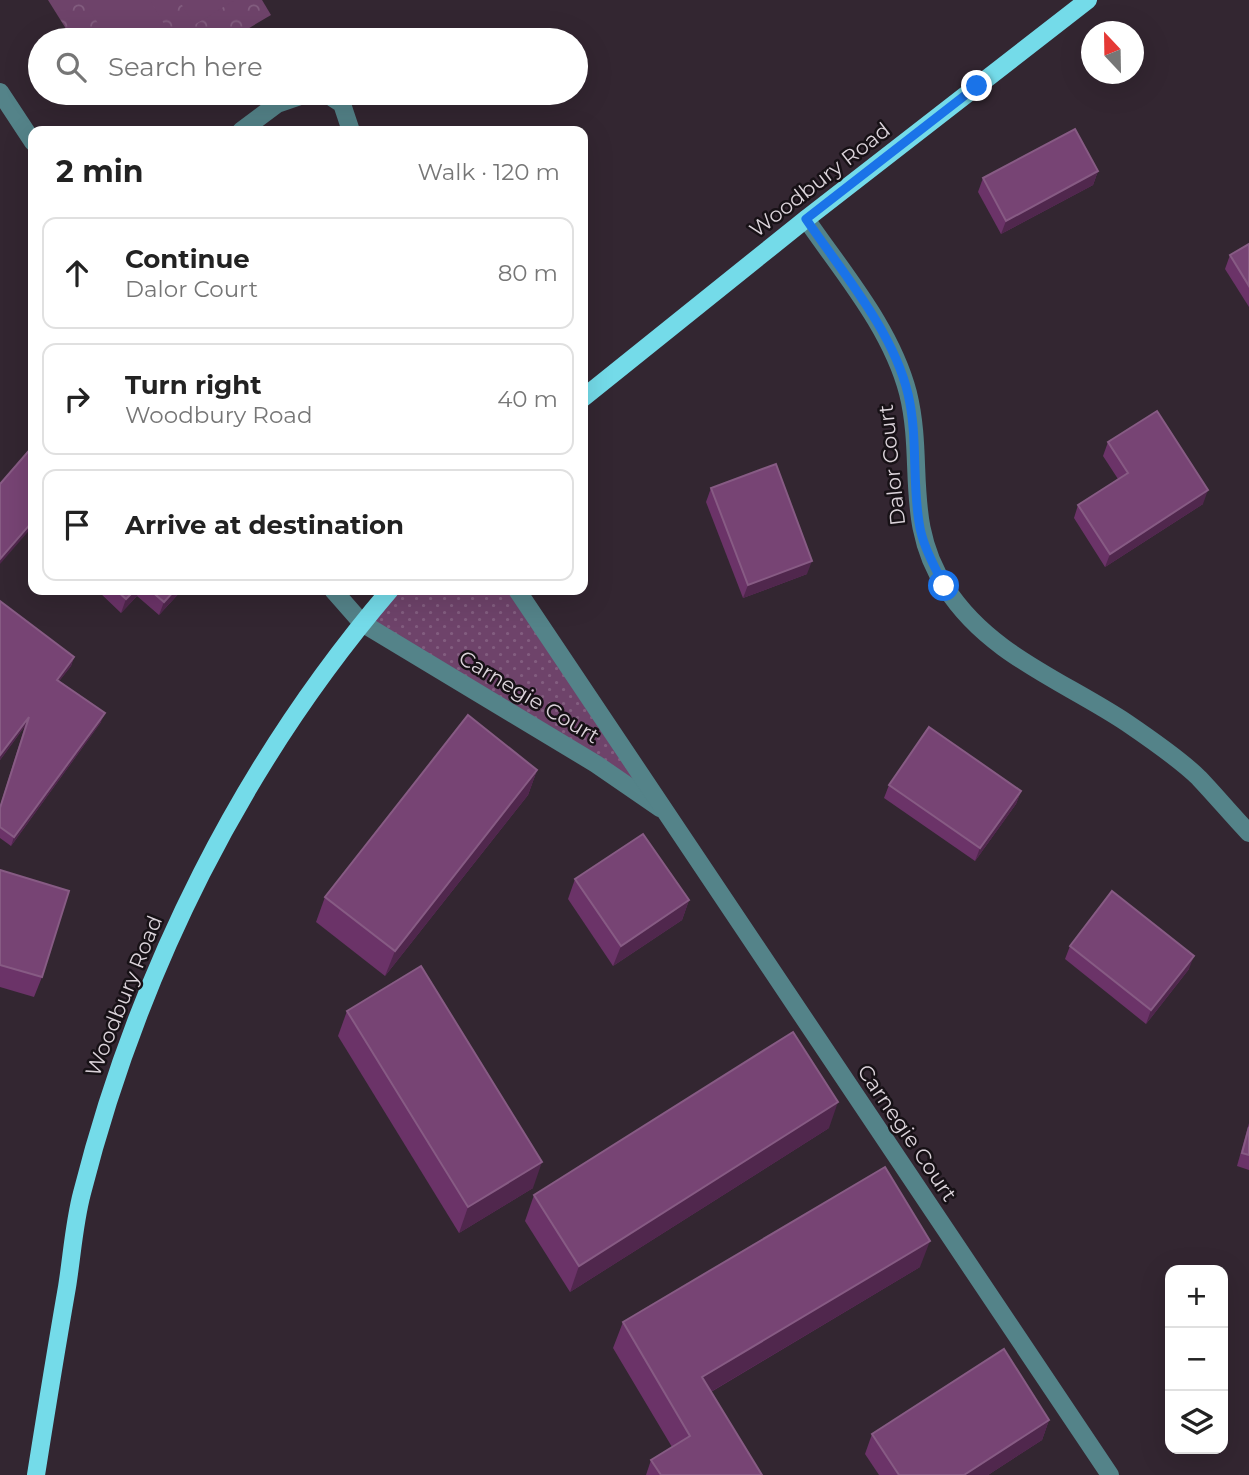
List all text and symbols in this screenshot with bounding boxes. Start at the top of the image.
north arrow [1081,21,1144,84]
search box [28,28,588,105]
icon: search [52,48,90,86]
text: Search here [108,51,263,83]
route end [961,70,992,101]
street label: Woodbury Road [745,117,895,242]
text: 2 min [56,153,143,190]
text: Walk · 120 m [417,158,560,186]
text: Continue [125,243,250,275]
icon: ahead [58,254,96,292]
text: 80 m [498,259,558,287]
text: Dalor Court [125,275,258,303]
text: Turn right [125,369,261,401]
icon: right [58,380,96,418]
text: 40 m [497,385,558,413]
text: Woodbury Road [125,401,312,429]
street label: Dalor Court [873,403,910,527]
icon: arrive [58,506,96,544]
text: Arrive at destination [125,509,404,541]
route start [928,570,959,601]
street label: Carnegie Court [454,645,604,748]
street label: Woodbury Road [80,912,167,1080]
street label: Carnegie Court [852,1060,962,1206]
map controls [1165,1265,1228,1454]
button: + [1165,1265,1228,1328]
button: − [1165,1328,1228,1391]
button: layers [1165,1391,1228,1454]

